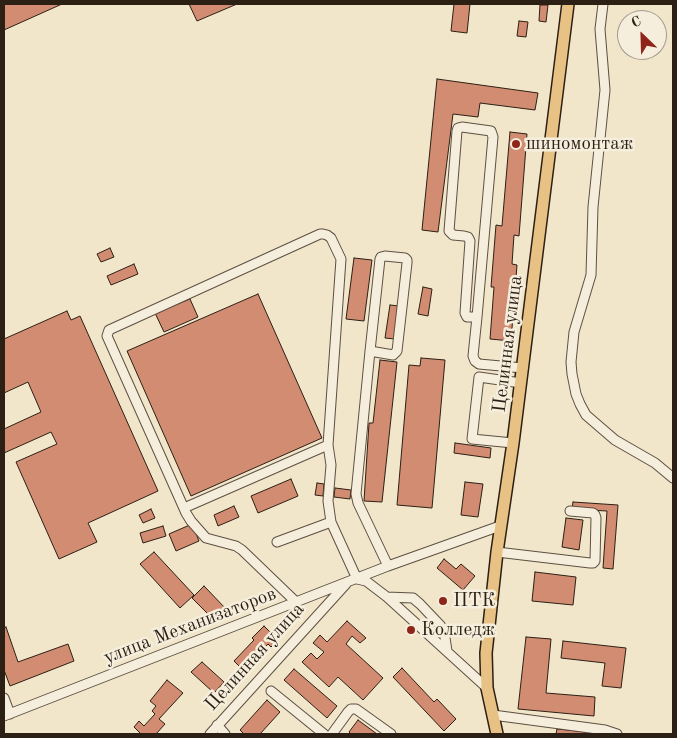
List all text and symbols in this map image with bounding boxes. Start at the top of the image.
north arrow [617,10,667,60]
text: С [629,14,643,30]
place label: шиномонтаж [526,133,633,155]
marker: шиномонтаж [510,138,522,150]
street label: Целинная улица [488,274,528,414]
street label: улица Механизаторов [101,583,279,669]
place label: ПТК [453,590,495,612]
marker: ПТК [437,595,449,607]
street label: Целинная улица [200,598,310,716]
place label: Колледж [421,619,495,641]
marker: Колледж [405,624,417,636]

